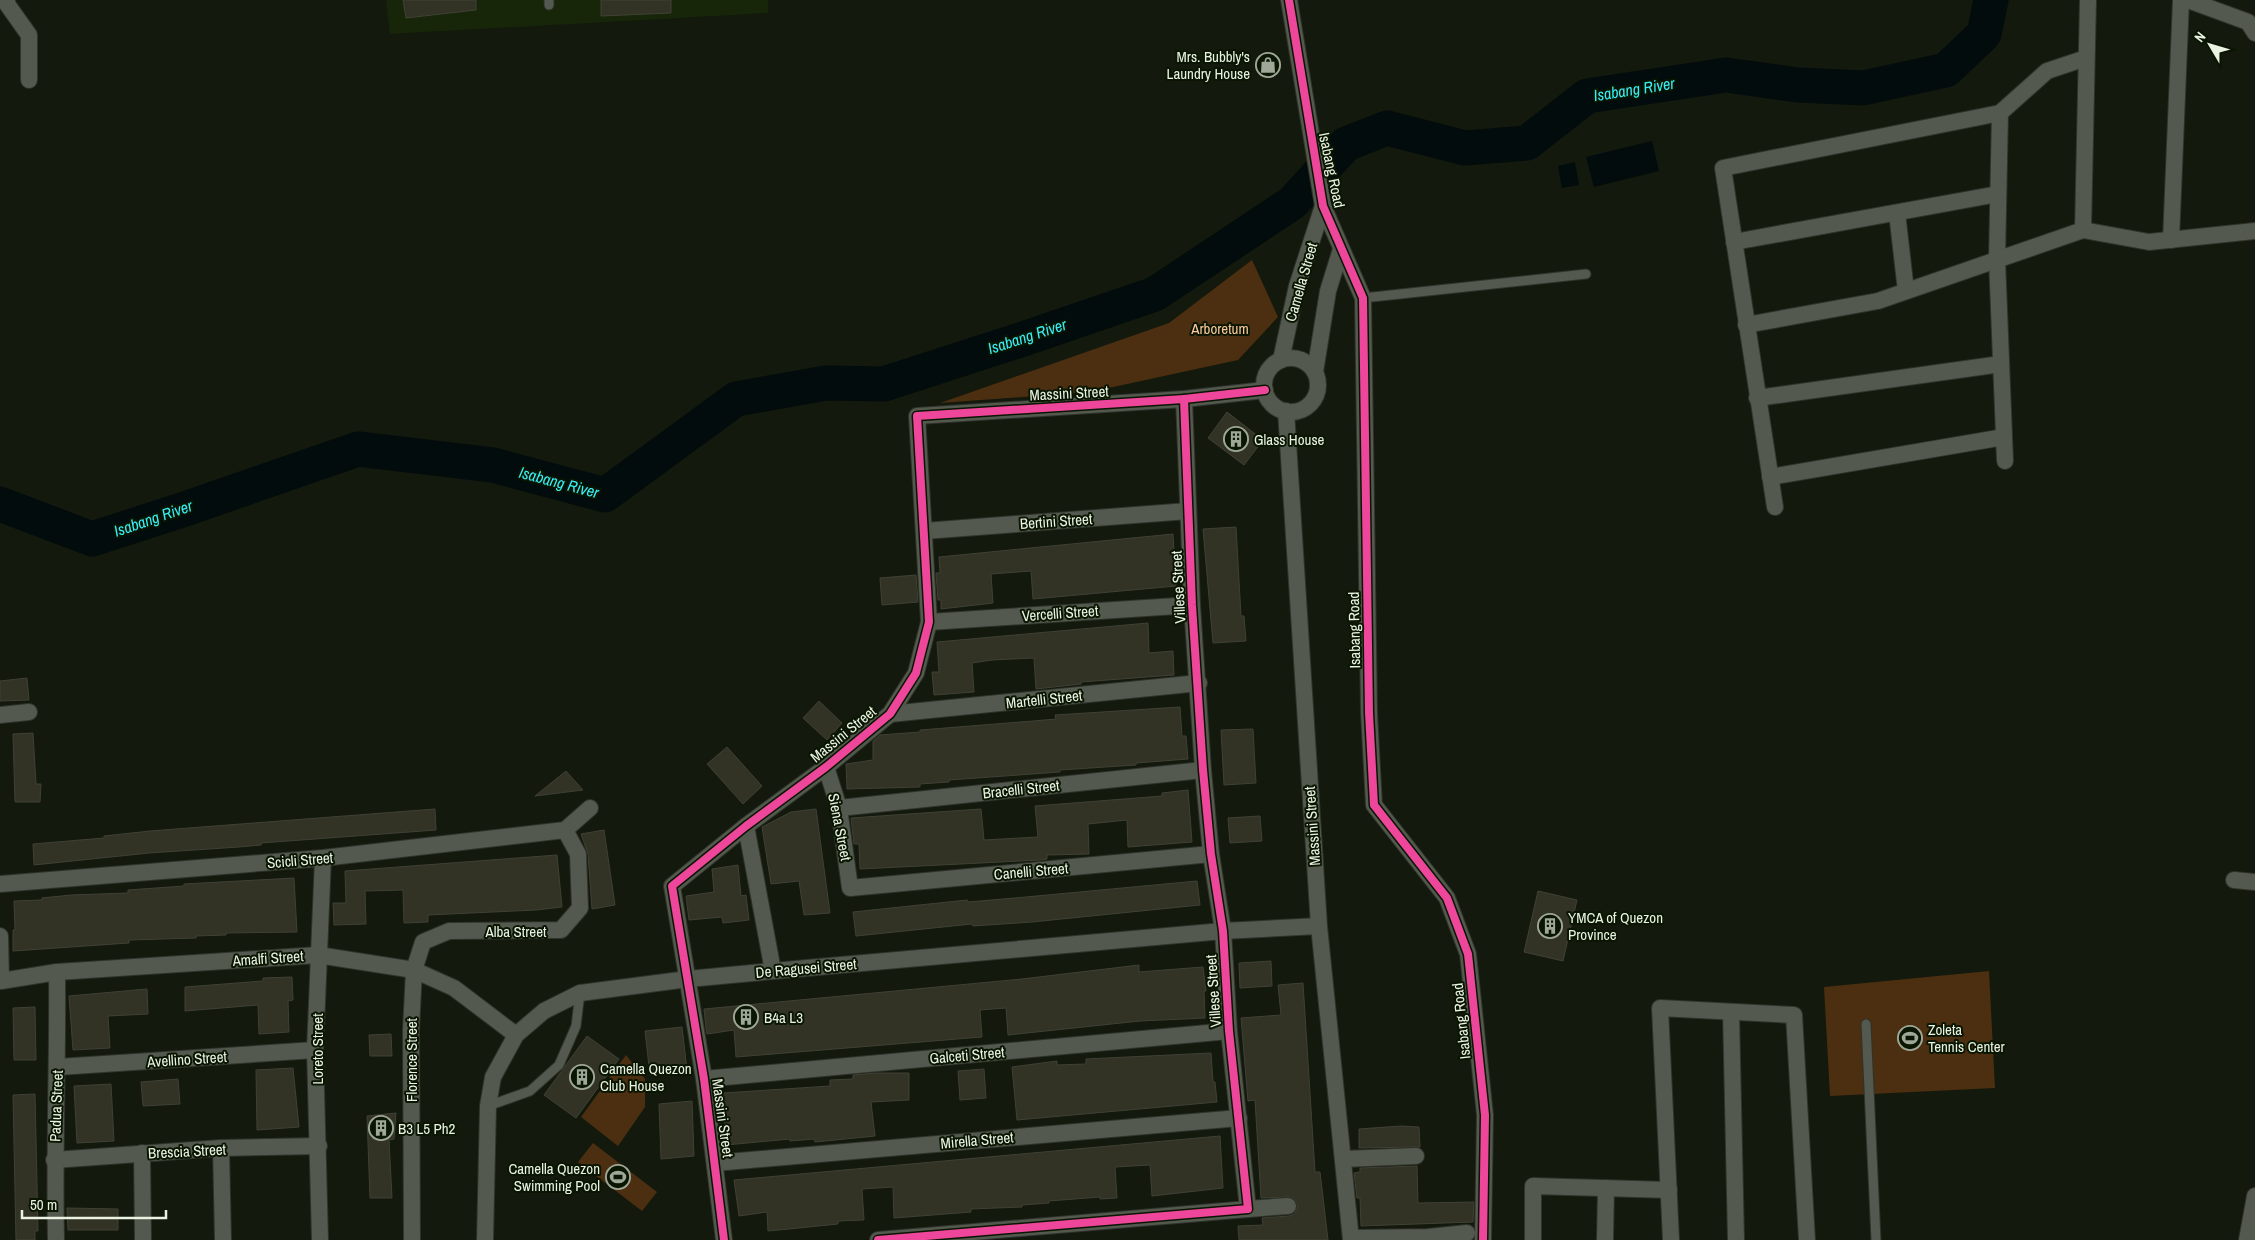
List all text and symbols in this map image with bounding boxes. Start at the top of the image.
north arrow [2185,20,2235,70]
text: N [2190,28,2209,46]
place label: Mrs. Bubbly's Laundry House [1167,46,1250,84]
shop icon: Mrs. Bubbly's Laundry House [1255,52,1281,78]
water label: Isabang River [1592,72,1677,106]
street label: Isabang Road [1314,130,1350,210]
street label: Camella Street [1280,239,1322,324]
water label: Isabang River [985,313,1070,359]
park label: Arboretum [1190,318,1249,339]
street label: Massini Street [1029,380,1110,406]
building icon: Glass House [1223,426,1249,452]
place label: Glass House [1254,429,1325,450]
water label: Isabang River [517,461,602,503]
water label: Isabang River [111,494,196,542]
street label: Bertini Street [1019,508,1093,534]
street label: Villese Street [1166,549,1190,624]
street label: Isabang Road [1343,592,1365,668]
street label: Vercelli Street [1021,600,1100,626]
street label: Martelli Street [1005,684,1084,713]
street label: Massini Street [806,701,881,767]
street label: Bracelli Street [981,774,1061,803]
street label: Massini Street [1299,785,1325,866]
street label: Siena Street [823,791,857,863]
street label: Scicli Street [266,847,335,873]
street label: Canelli Street [993,857,1070,885]
place label: YMCA of Quezon Province [1568,907,1663,945]
building icon: YMCA of Quezon Province [1537,913,1563,939]
street label: Alba Street [485,921,547,942]
street label: Amalfi Street [231,945,305,971]
street label: De Ragusei Street [755,953,858,983]
street label: Villese Street [1200,953,1226,1028]
street label: Isabang Road [1447,982,1475,1060]
building icon: B4a L3 [733,1004,759,1030]
place label: B4a L3 [764,1007,803,1028]
street label: Loreto Street [307,1013,328,1085]
street label: Florence Street [401,1017,422,1102]
place label: Zoleta Tennis Center [1928,1019,2005,1057]
sports icon: Zoleta Tennis Center [1897,1025,1923,1051]
street label: Galceti Street [929,1041,1006,1069]
street label: Avellino Street [145,1046,228,1072]
place label: Camella Quezon Club House [600,1058,692,1096]
building icon: Camella Quezon Club House [569,1064,595,1090]
street label: Padua Street [44,1069,68,1142]
street label: Massini Street [707,1077,739,1159]
building icon: B3 L5 Ph2 [368,1115,394,1141]
place label: B3 L5 Ph2 [398,1118,456,1139]
street label: Mirella Street [940,1126,1015,1154]
street label: Brescia Street [148,1138,227,1164]
place label: Camella Quezon Swimming Pool [508,1158,600,1196]
sports icon: Camella Quezon Swimming Pool [605,1164,631,1190]
scale bar [22,1188,166,1220]
text: 50 m [30,1194,57,1215]

